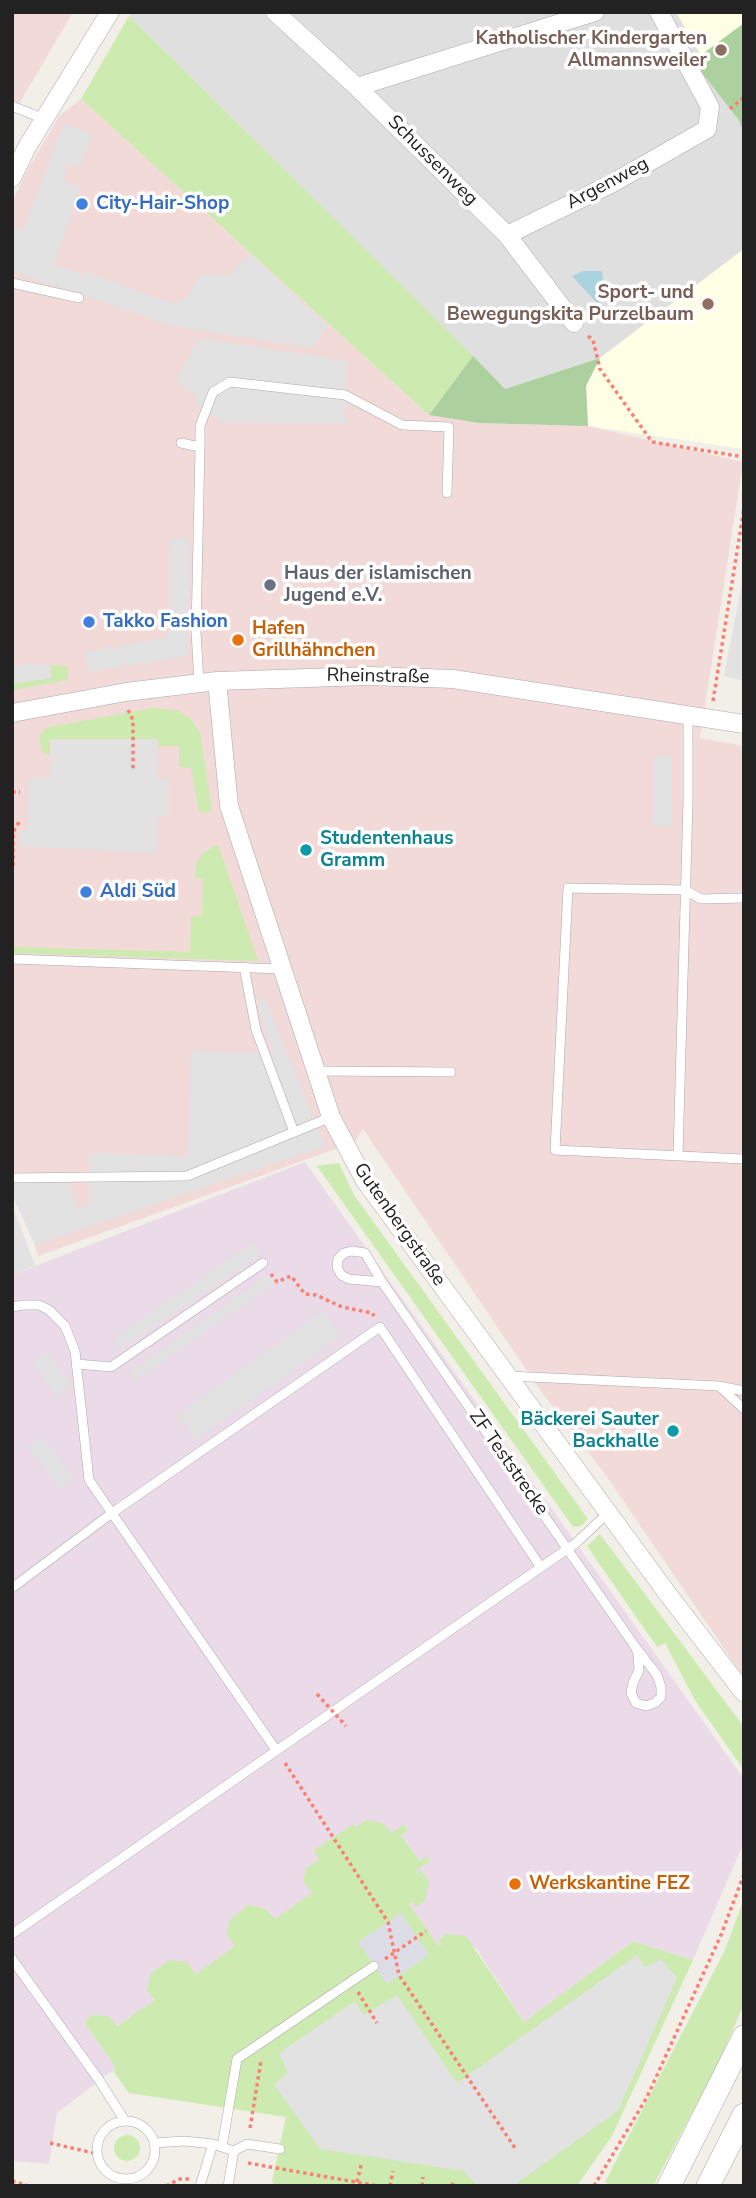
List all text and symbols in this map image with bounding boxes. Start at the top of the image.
place label: Katholischer Kindergarten Allmannsweiler [475,28,707,72]
marker: Katholischer Kindergarten Allmannsweiler [713,42,729,58]
street label: Schussenweg [382,111,482,211]
street label: Argenweg [563,153,653,215]
place label: City-Hair-Shop [96,193,229,215]
marker: City-Hair-Shop [74,196,90,212]
place label: Sport- und Bewegungskita Purzelbaum [447,282,694,326]
marker: Sport- und Bewegungskita Purzelbaum [700,296,716,312]
place label: Haus der islamischen Jugend e.V. [284,563,472,607]
marker: Haus der islamischen Jugend e.V. [262,577,278,593]
place label: Takko Fashion [103,611,228,633]
marker: Takko Fashion [81,614,97,630]
place label: Hafen Grillhähnchen [252,618,376,662]
marker: Hafen Grillhähnchen [230,632,246,648]
street label: Rheinstraße [326,665,430,689]
place label: Studentenhaus Gramm [320,828,453,872]
marker: Studentenhaus Gramm [298,842,314,858]
place label: Aldi Süd [100,881,176,903]
marker: Aldi Süd [78,884,94,900]
street label: Gutenbergstraße [348,1159,450,1291]
street label: ZF Teststrecke [463,1406,553,1520]
place label: Bäckerei Sauter Backhalle [520,1409,659,1453]
marker: Bäckerei Sauter Backhalle [665,1423,681,1439]
place label: Werkskantine FEZ [529,1873,690,1895]
marker: Werkskantine FEZ [507,1876,523,1892]

